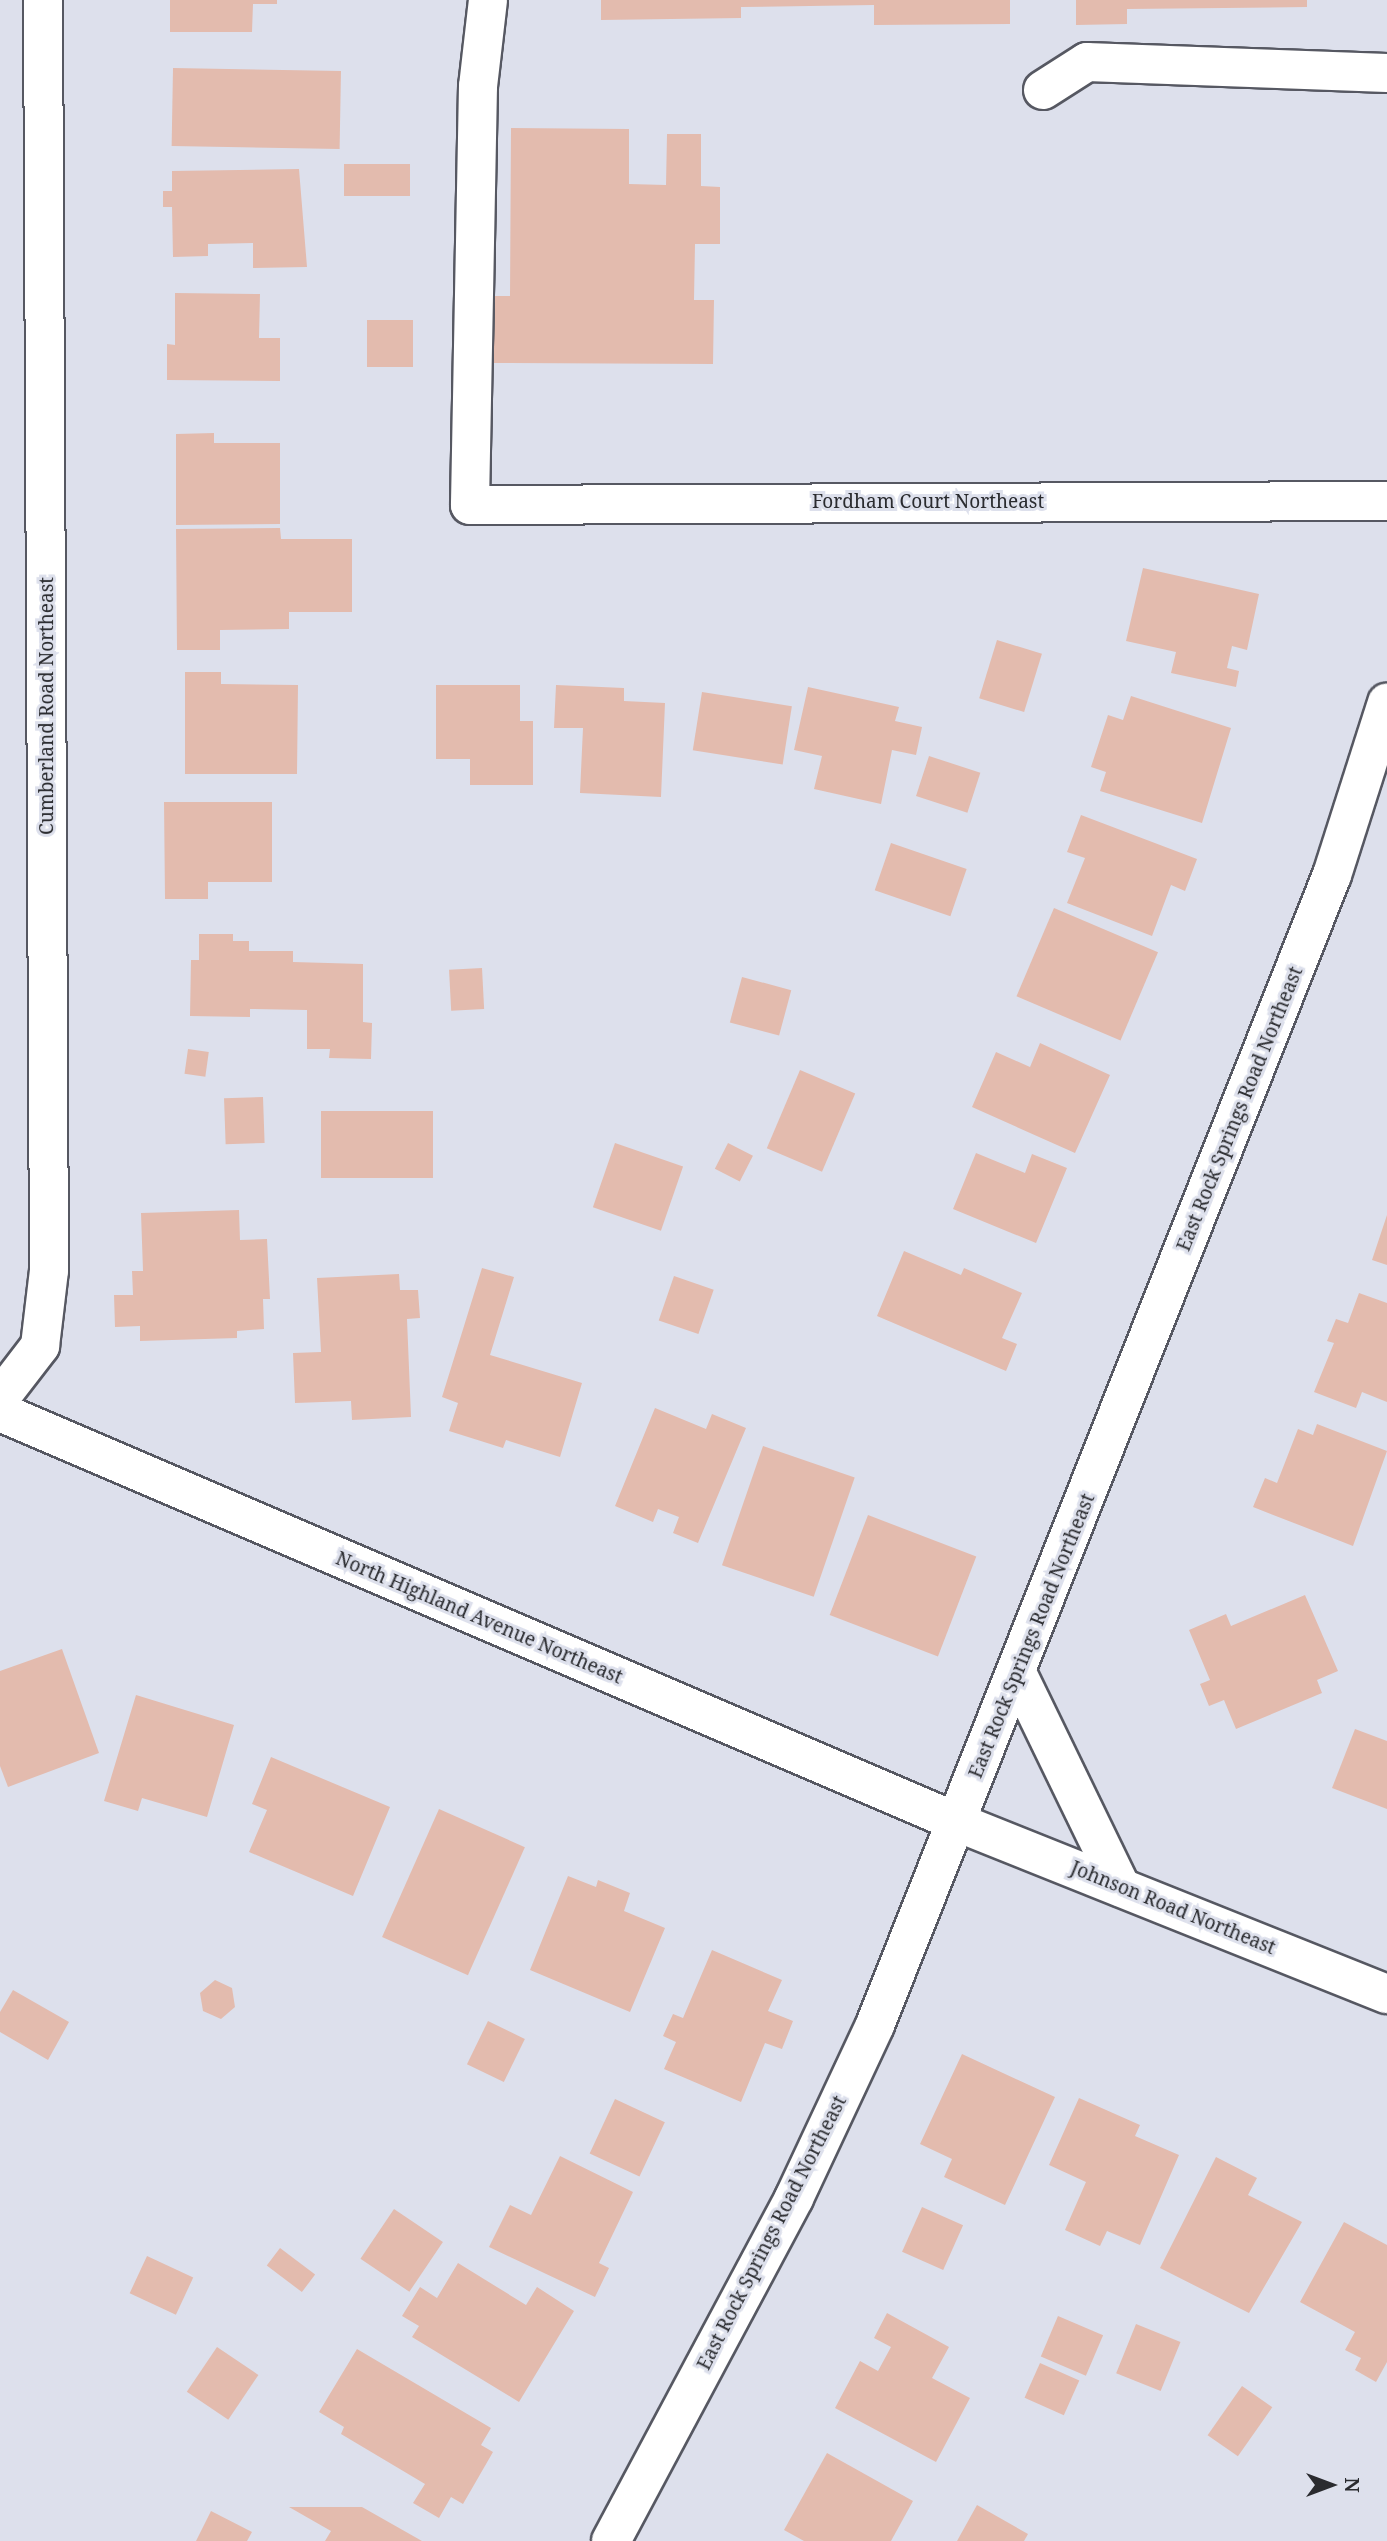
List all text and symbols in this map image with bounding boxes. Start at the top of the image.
street label: Fordham Court Northeast [812,491,1044,513]
street label: Cumberland Road Northeast [36,577,58,835]
street label: East Rock Springs Road Northeast [1172,964,1308,1254]
street label: East Rock Springs Road Northeast [964,1491,1100,1781]
street label: North Highland Avenue Northeast [332,1547,626,1689]
street label: Johnson Road Northeast [1067,1856,1279,1960]
street label: East Rock Springs Road Northeast [693,2092,851,2374]
north arrow [1296,2450,1366,2520]
text: N [1339,2478,1365,2492]

